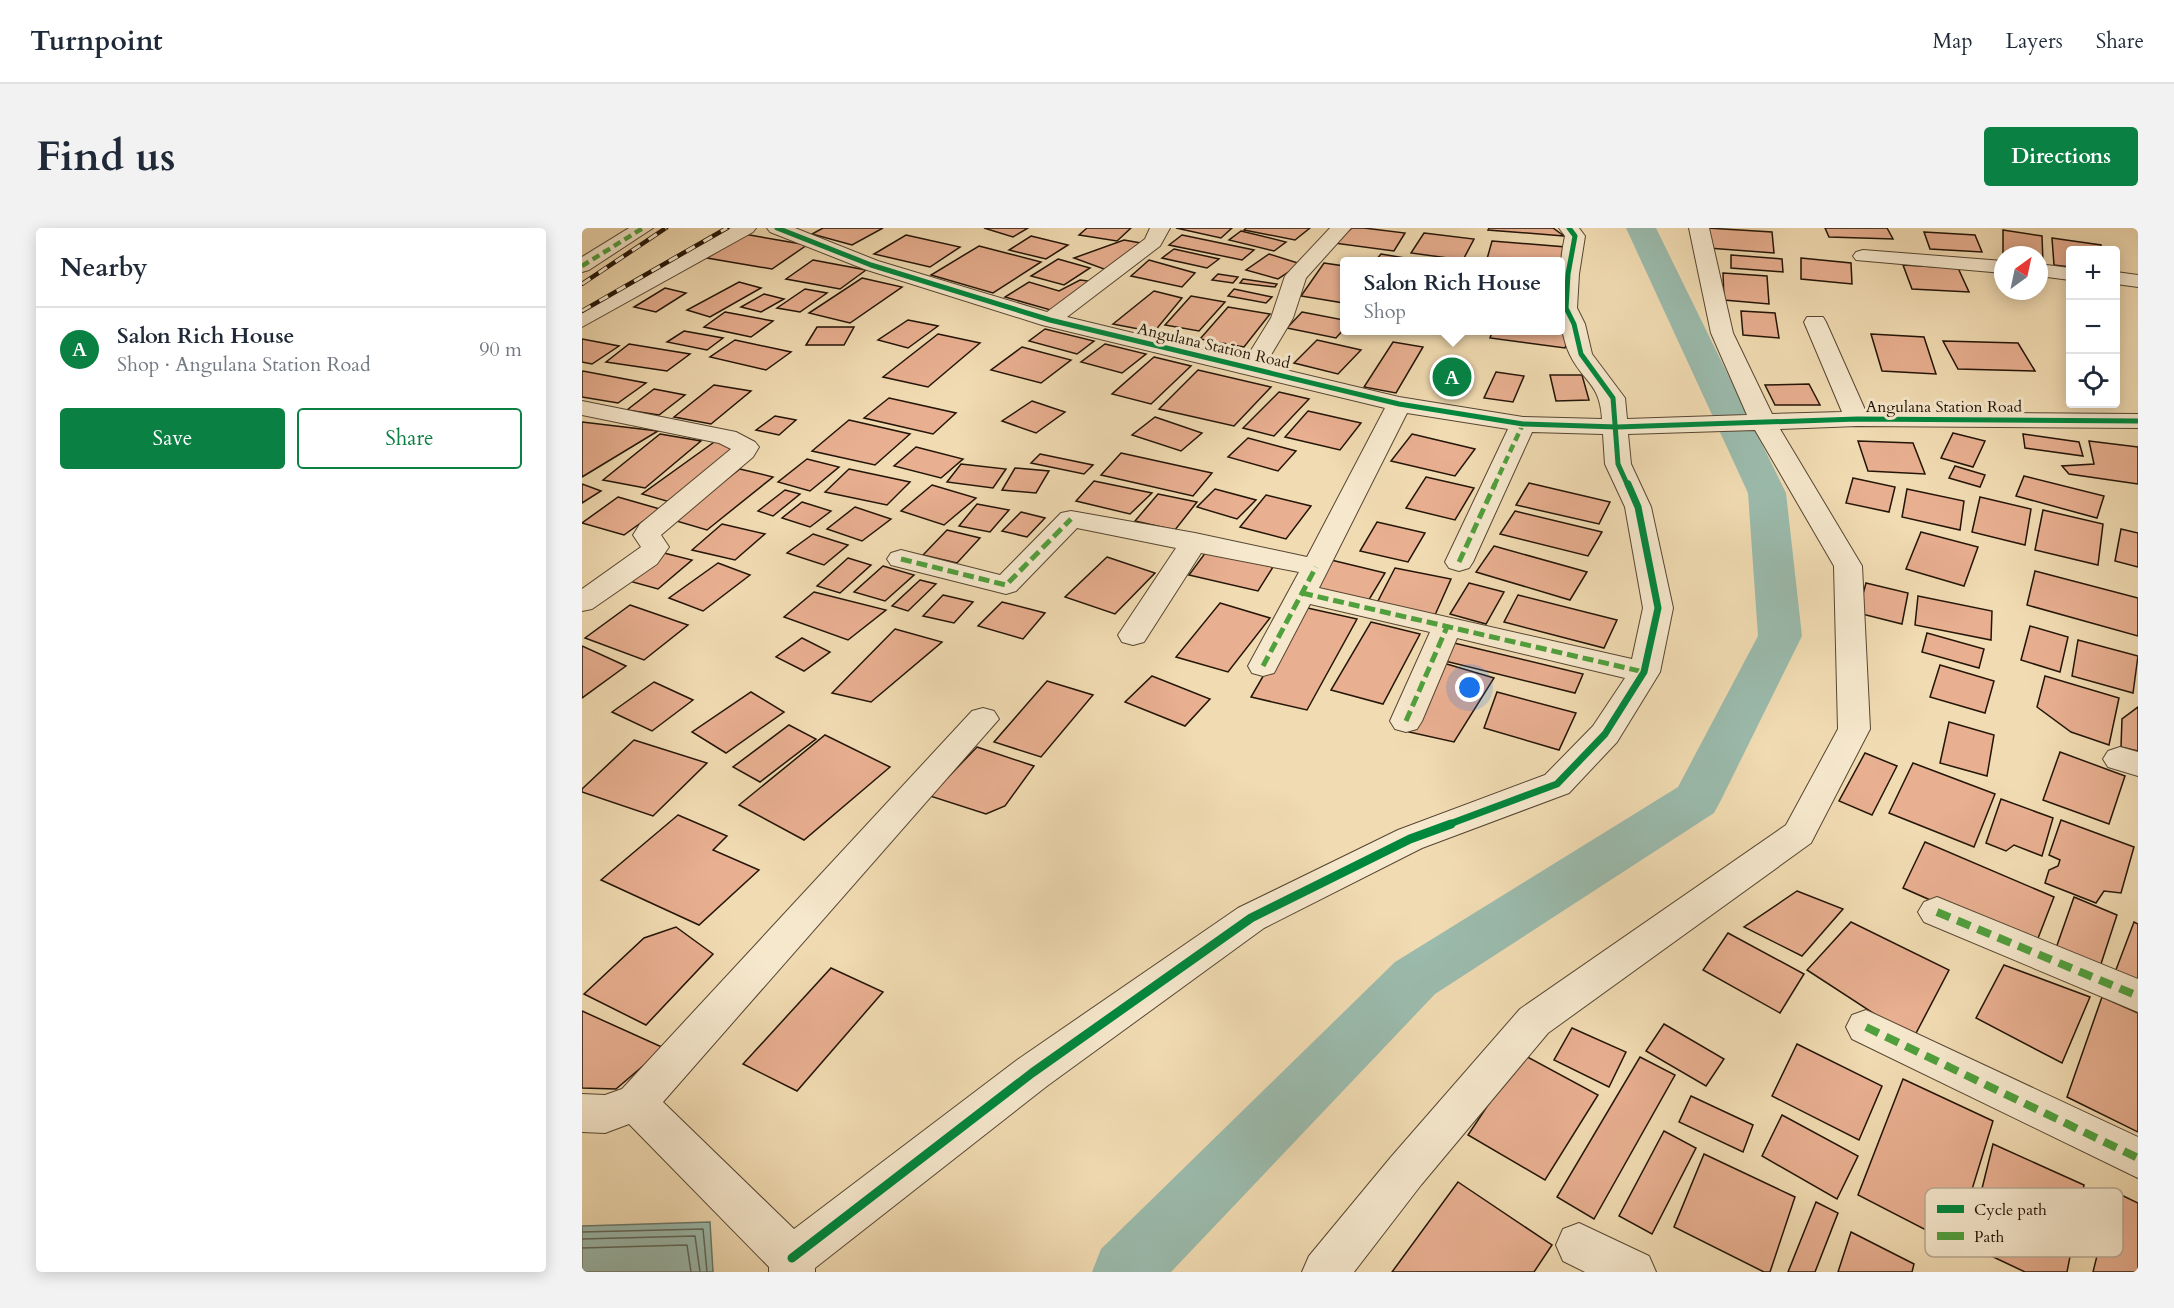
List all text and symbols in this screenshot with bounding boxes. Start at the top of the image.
text: Turnpoint [30,22,163,60]
text: Map [1933,27,1973,56]
text: Layers [2006,27,2063,56]
text: Share [2096,27,2144,56]
button: Directions [1984,127,2138,186]
text: Find us [36,128,176,185]
north arrow [1994,246,2048,300]
map controls [2066,246,2120,408]
button: + [2066,246,2120,300]
text: Nearby [60,250,148,285]
popup [1340,257,1565,335]
text: Salon Rich House [1364,268,1541,298]
text: Shop [1364,298,1406,325]
button: − [2066,300,2120,354]
street label: Angulana Station Road [1135,318,1293,374]
text: Salon Rich House [117,321,294,351]
text: A [72,336,87,363]
text: 90 m [479,336,522,363]
text: Shop · Angulana Station Road [117,351,371,378]
pin: A [1432,354,1472,400]
button: locate [2066,354,2120,408]
street label: Angulana Station Road [1866,396,2023,418]
button: Save [60,408,285,469]
button: Share [297,408,522,469]
your location [1455,673,1484,702]
legend [1925,1188,2123,1257]
text: Cycle path [1974,1199,2047,1221]
text: Path [1974,1226,2004,1248]

